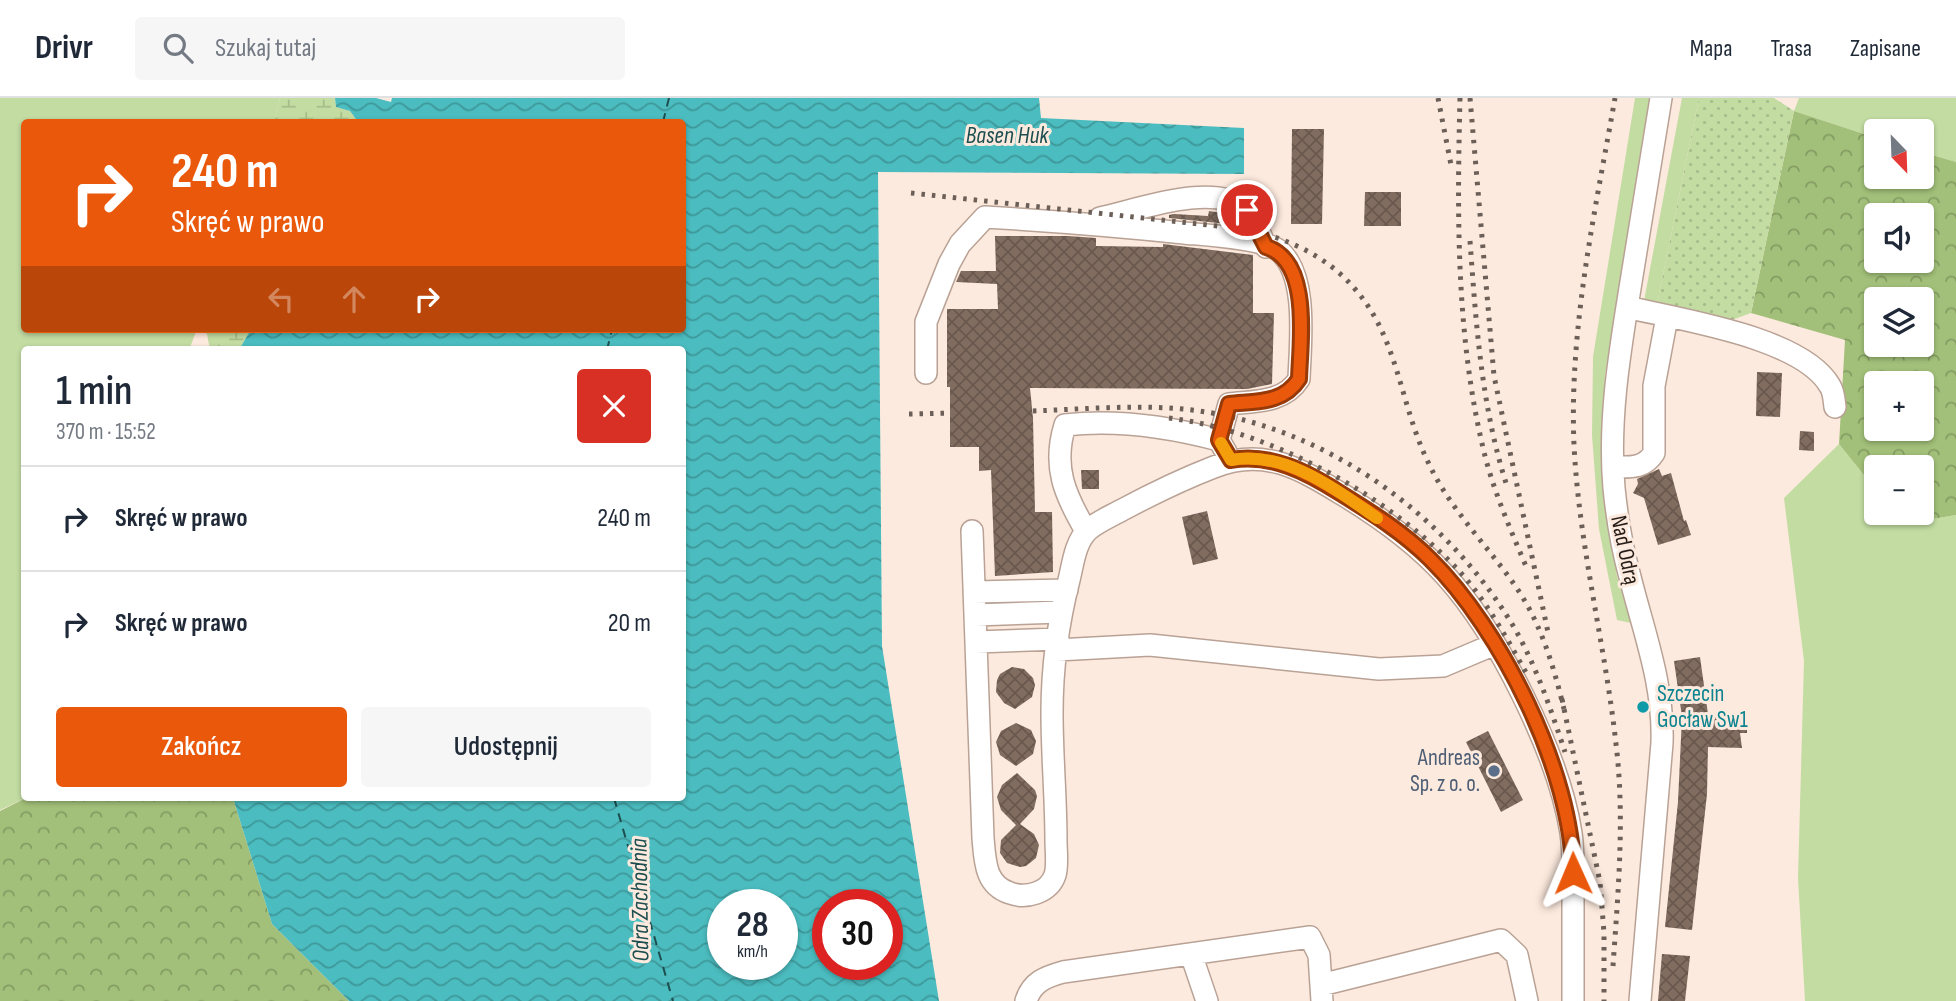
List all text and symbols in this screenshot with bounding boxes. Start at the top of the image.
search box [135,17,625,80]
text: Drivr [35,28,93,68]
icon: search [159,29,197,67]
text: Szukaj tutaj [215,33,316,64]
text: Mapa [1690,34,1733,63]
text: Trasa [1771,34,1812,63]
text: Zapisane [1850,34,1921,63]
north arrow [1864,119,1934,189]
map controls [1864,119,1934,525]
water label: Basen Huk [966,121,1049,150]
text: 240 m [171,143,279,202]
icon: right [56,147,147,238]
pin [1217,180,1277,240]
icon: arrive [1228,191,1266,229]
text: Skręć w prawo [171,203,325,242]
button: sound [1864,203,1934,273]
icon: left [262,280,300,318]
icon: ahead [335,280,373,318]
icon: right [408,280,446,318]
button: layers [1864,287,1934,357]
text: 1 min [56,366,132,417]
button: close [577,369,651,443]
button: + [1864,371,1934,441]
text: 370 m · 15:52 [56,418,156,446]
button: − [1864,455,1934,525]
icon: right [56,500,94,538]
text: Skręć w prawo [115,503,248,534]
text: 240 m [597,503,651,534]
street label: Nad Odrą [1604,513,1646,587]
icon: right [56,605,94,643]
text: Skręć w prawo [115,608,248,639]
text: 20 m [608,608,651,639]
place label: Szczecin Gocław Sw1 [1657,680,1748,734]
marker: Szczecin Gocław Sw1 [1635,699,1651,715]
button: Zakończ [56,707,347,787]
button: Udostępnij [361,707,651,787]
place label: Andreas Sp. z o. o. [1410,744,1480,798]
marker: Andreas Sp. z o. o. [1486,763,1502,779]
position arrow [1536,836,1610,910]
water label: Odra Zachodnia [624,838,656,962]
speed limit sign: 30 [812,889,903,980]
text: 28 [737,904,768,947]
text: km/h [737,941,768,962]

